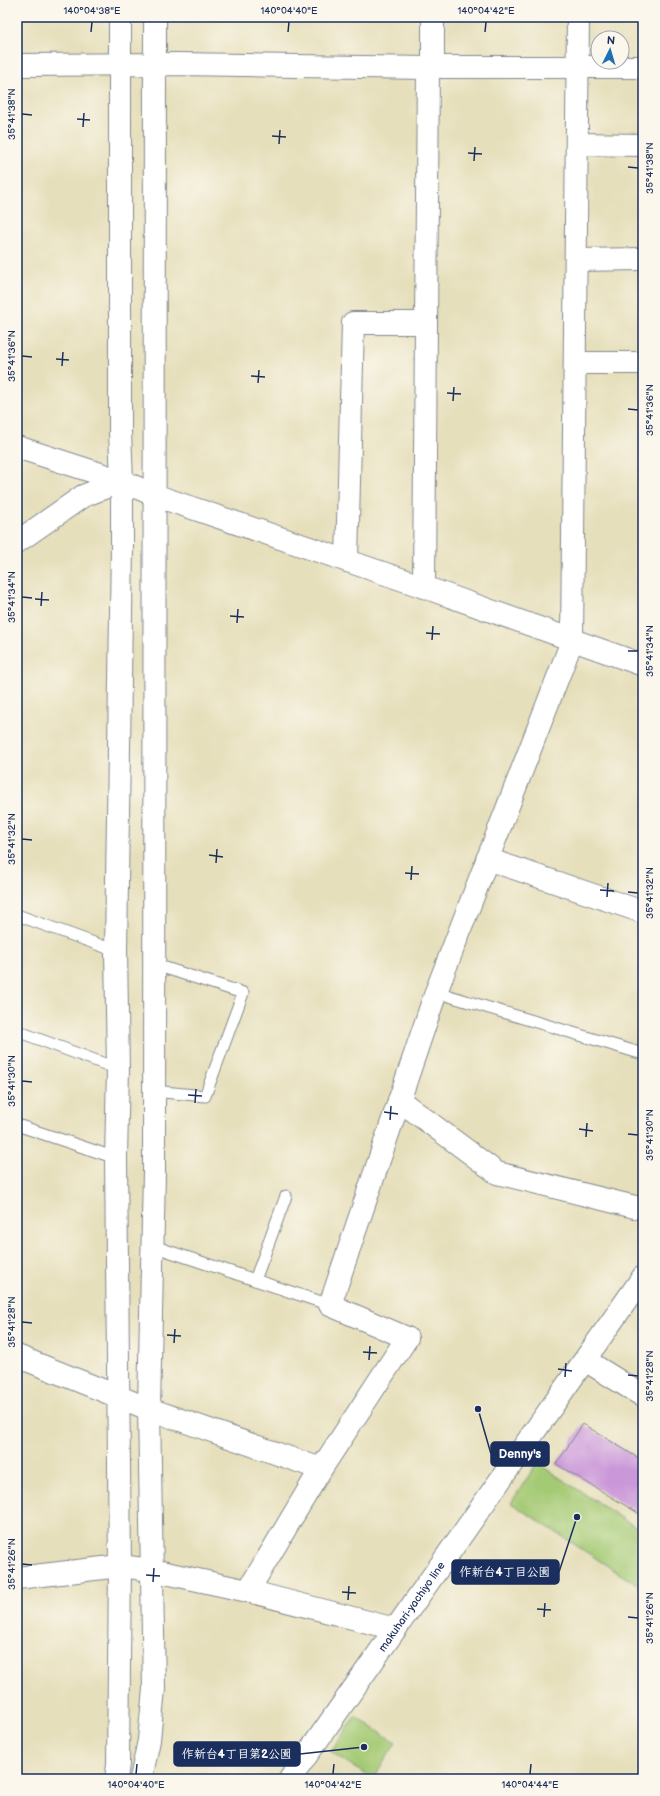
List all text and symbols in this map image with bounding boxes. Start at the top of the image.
text: 140°04'38"E [64,5,121,17]
text: 140°04'40"E [261,5,318,17]
text: 140°04'42"E [458,5,515,17]
north arrow [590,30,630,70]
text: N [606,34,616,47]
text: 35°41'38"N [6,88,18,140]
text: 35°41'38"N [644,142,656,194]
text: 35°41'36"N [6,330,18,382]
text: 35°41'36"N [644,384,656,436]
text: 35°41'34"N [6,571,18,623]
text: 35°41'34"N [644,625,656,677]
text: 35°41'32"N [6,813,18,865]
text: 35°41'32"N [644,867,656,919]
text: 35°41'30"N [6,1055,18,1107]
text: 35°41'30"N [644,1109,656,1161]
text: 35°41'28"N [6,1296,18,1348]
text: 35°41'28"N [644,1350,656,1402]
callout: Denny's [491,1442,549,1466]
text: Denny's [499,1447,541,1462]
text: 35°41'26"N [6,1538,18,1590]
street label: makuhari-yachiyo line [375,1559,448,1654]
callout: 作新台4丁目公園 [452,1560,559,1584]
text: 作新台4丁目公園 [459,1565,551,1580]
text: 35°41'26"N [644,1592,656,1644]
callout: 作新台4丁目第2公園 [174,1742,300,1766]
text: 作新台4丁目第2公園 [182,1747,292,1762]
text: 140°04'40"E [108,1779,165,1791]
text: 140°04'42"E [305,1779,362,1791]
text: 140°04'44"E [501,1779,559,1791]

